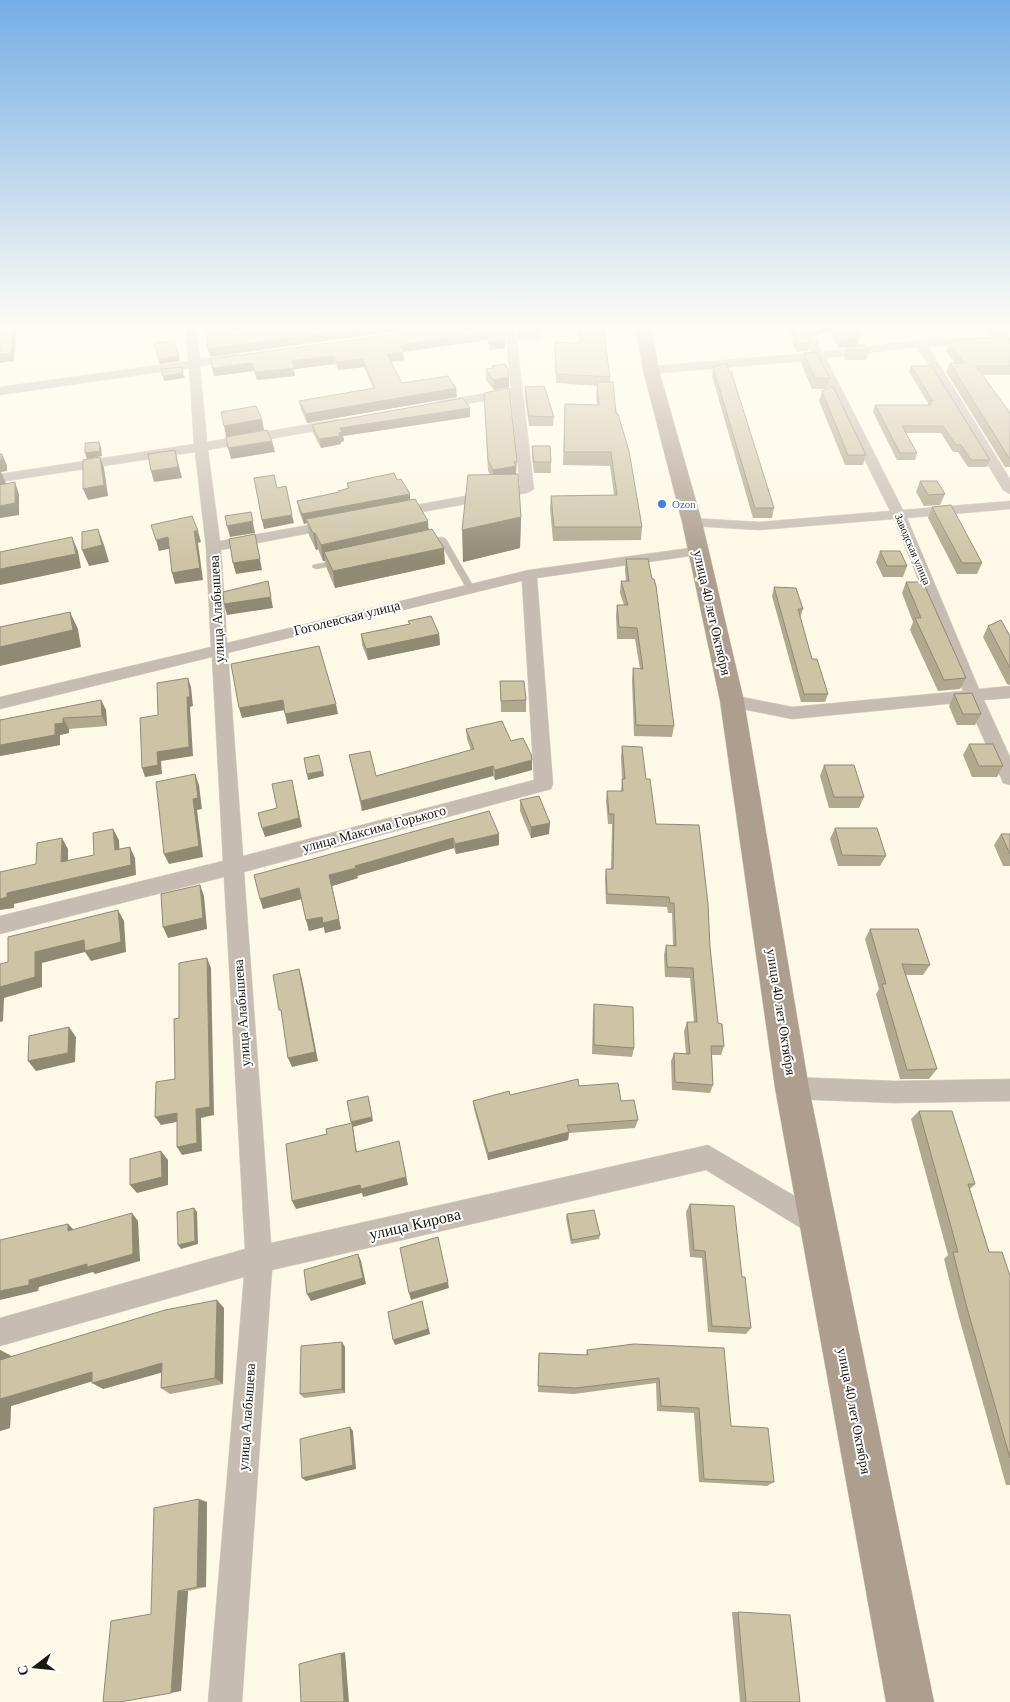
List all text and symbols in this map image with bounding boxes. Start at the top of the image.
marker: Ozon [656,498,668,510]
place label: Ozon [672,498,696,510]
street label: Заводская улица [893,512,933,587]
street label: улица 40 лет Октября [690,549,734,678]
street label: улица Алабышева [207,554,227,663]
street label: Гоголевская улица [292,597,403,639]
street label: улица Максима Горького [301,803,447,855]
street label: улица 40 лет Октября [764,948,799,1077]
street label: улица Алабышева [231,958,253,1067]
street label: улица Кирова [368,1205,463,1244]
street label: улица 40 лет Октября [834,1347,874,1476]
street label: улица Алабышева [236,1362,258,1471]
north arrow [10,1642,60,1692]
text: С [14,1664,32,1677]

